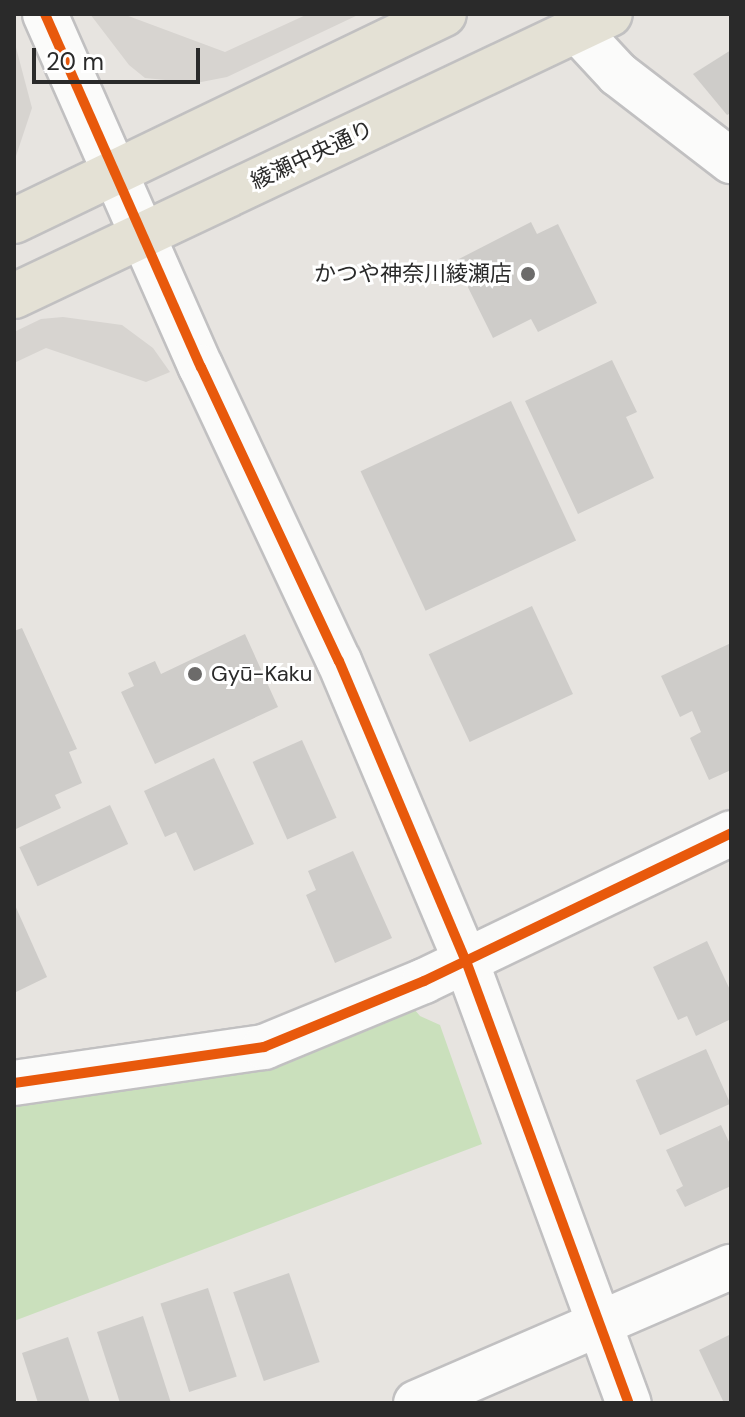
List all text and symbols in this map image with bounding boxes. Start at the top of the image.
scale bar [36,32,204,82]
text: 20 m [46,46,104,77]
street label: 綾瀬中央通り [247,115,377,195]
place label: かつや神奈川綾瀬店 [314,261,512,287]
marker: かつや神奈川綾瀬店 [519,265,537,283]
place label: Gyū-Kaku [211,661,312,687]
marker: Gyū-Kaku [186,665,204,683]

